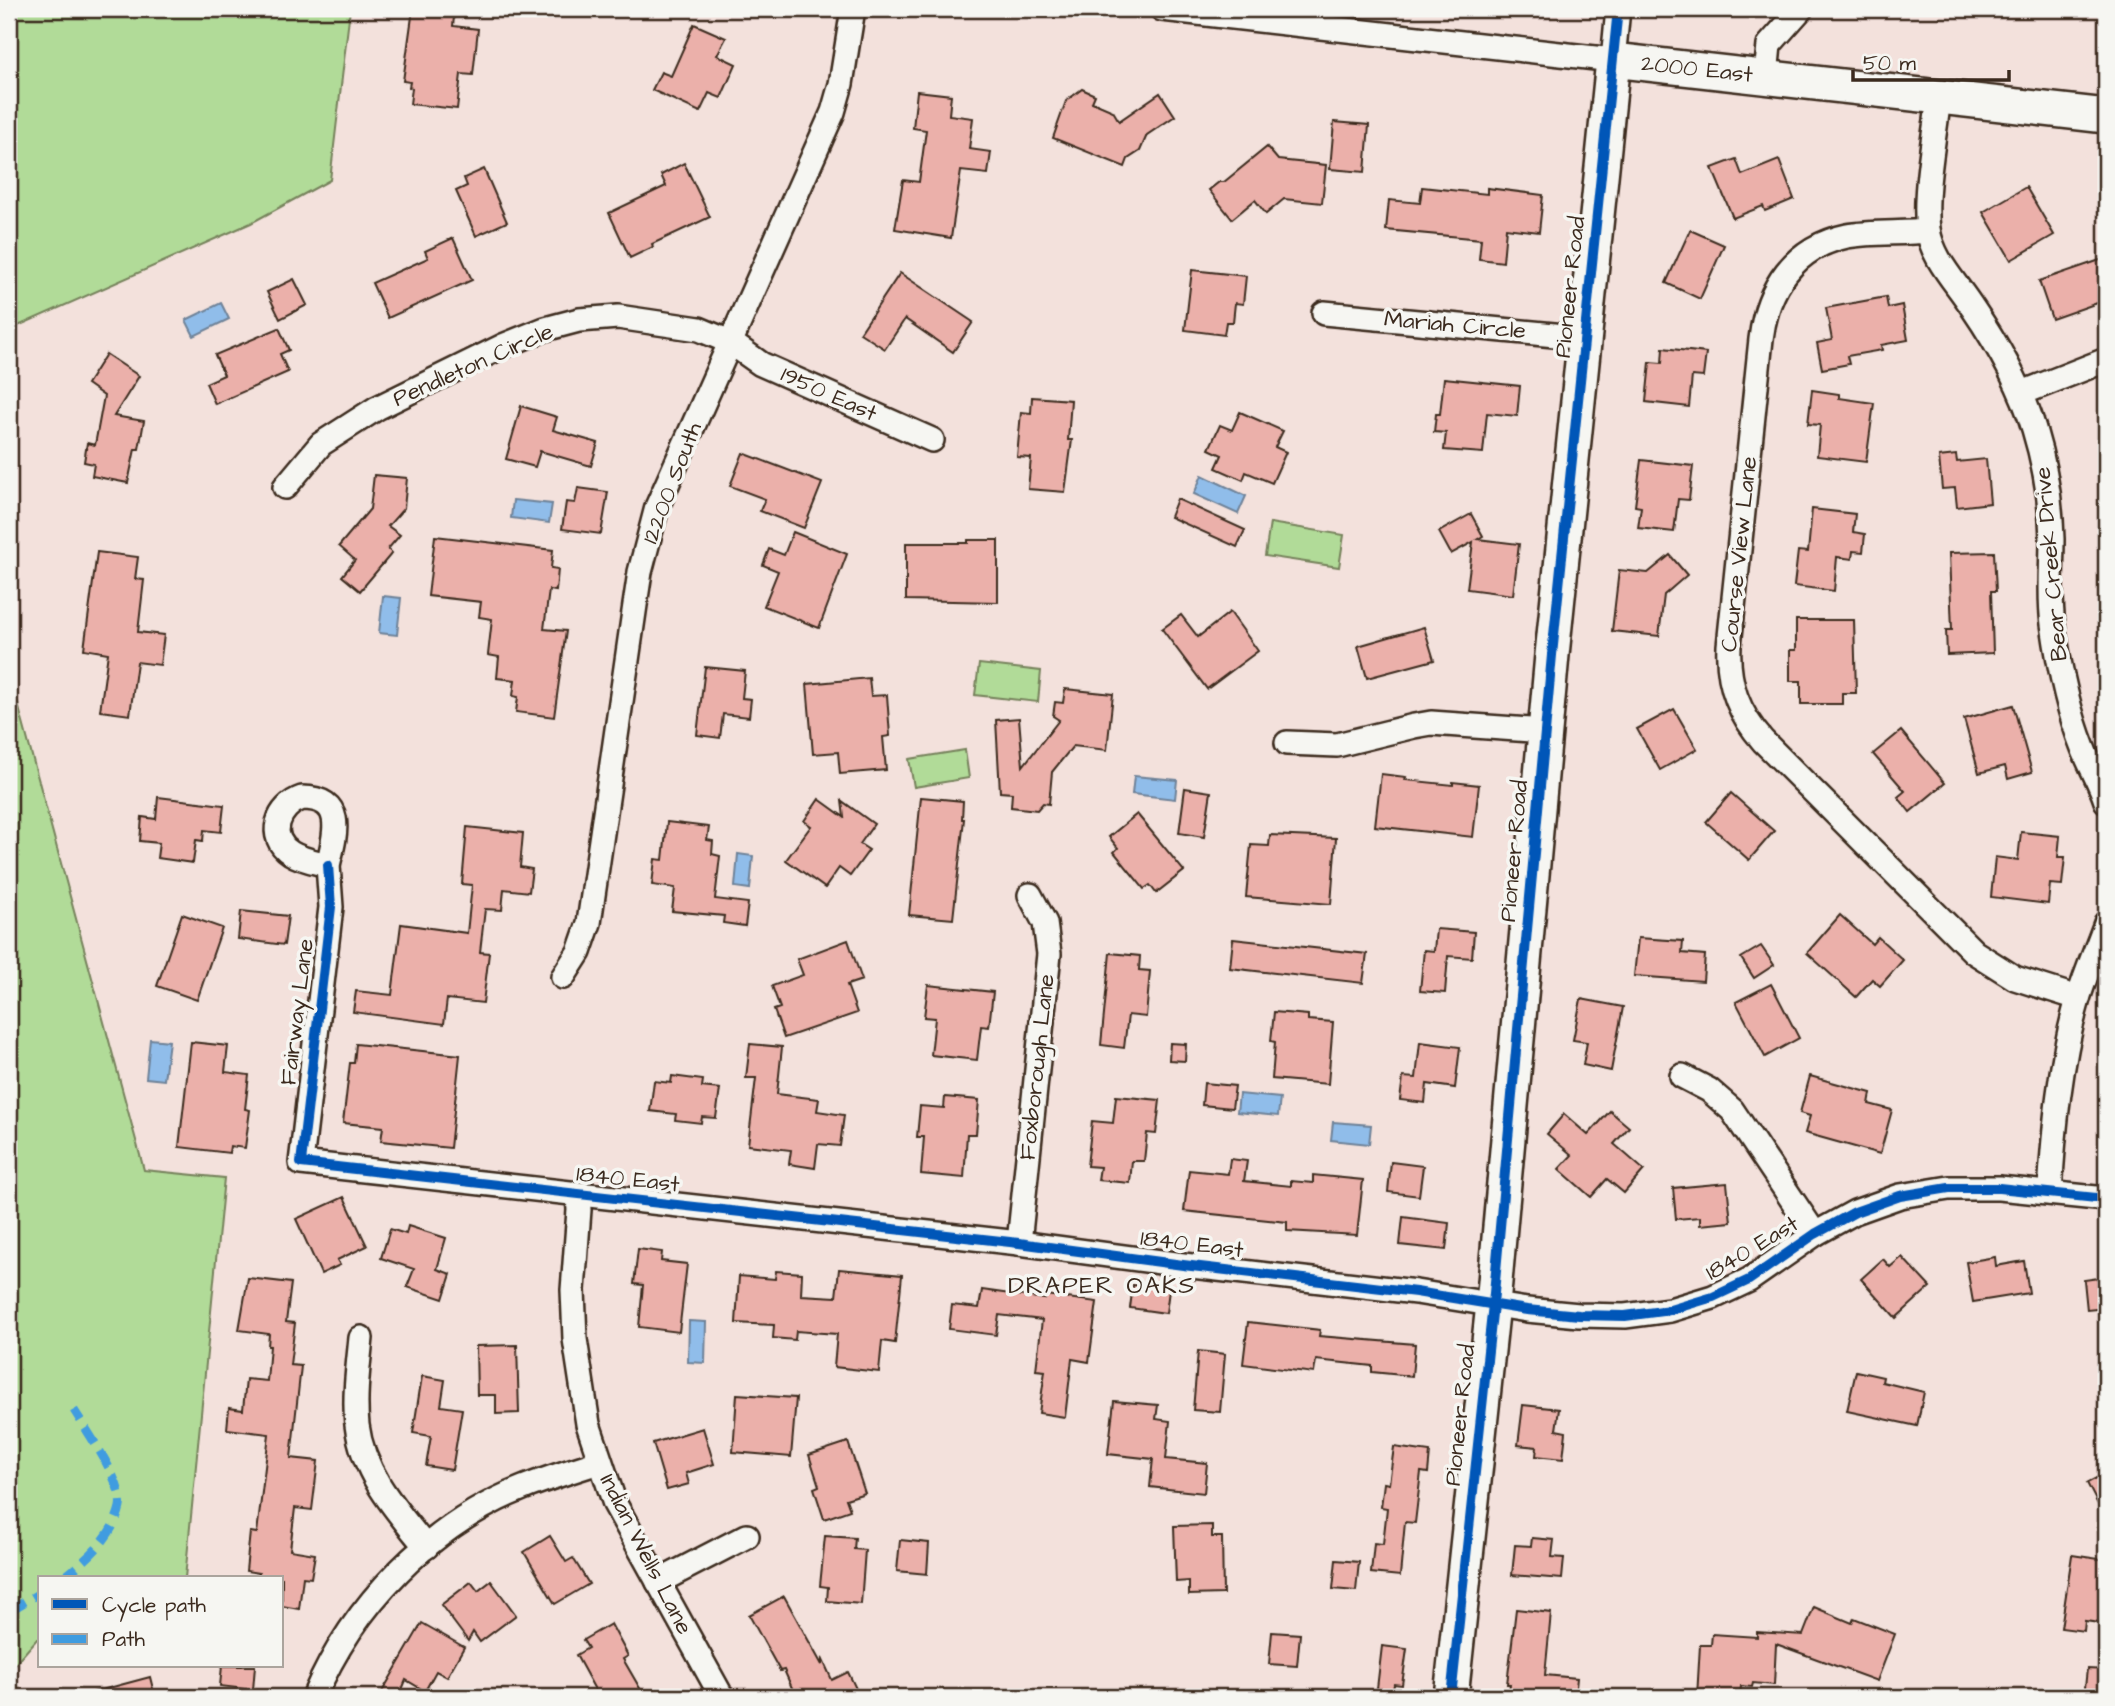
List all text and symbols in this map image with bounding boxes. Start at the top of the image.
scale bar [1853,38,2008,82]
street label: 2000 East [1640,47,1755,91]
text: 50 m [1863,49,1917,78]
street label: Pioneer Road [1547,214,1593,359]
street label: Mariah Circle [1383,303,1527,347]
street label: Pendleton Circle [388,315,558,415]
street label: 1950 East [776,359,883,430]
street label: 12200 South [634,417,710,548]
street label: Course View Lane [1713,455,1765,653]
street label: Bear Creek Drive [2027,465,2075,663]
street label: Pioneer Road [1492,779,1536,923]
street label: Fairway Lane [272,937,323,1087]
street label: Foxborough Lane [1011,972,1064,1162]
street label: 1840 East [575,1158,682,1200]
street label: 1840 East [1699,1207,1805,1288]
street label: 1840 East [1139,1222,1246,1266]
district label: DRAPER OAKS [1008,1269,1196,1303]
street label: Pioneer Road [1437,1342,1483,1487]
street label: Indian Wells Lane [592,1468,700,1640]
legend [38,1576,284,1668]
text: Cycle path [102,1591,207,1622]
text: Path [102,1625,146,1654]

